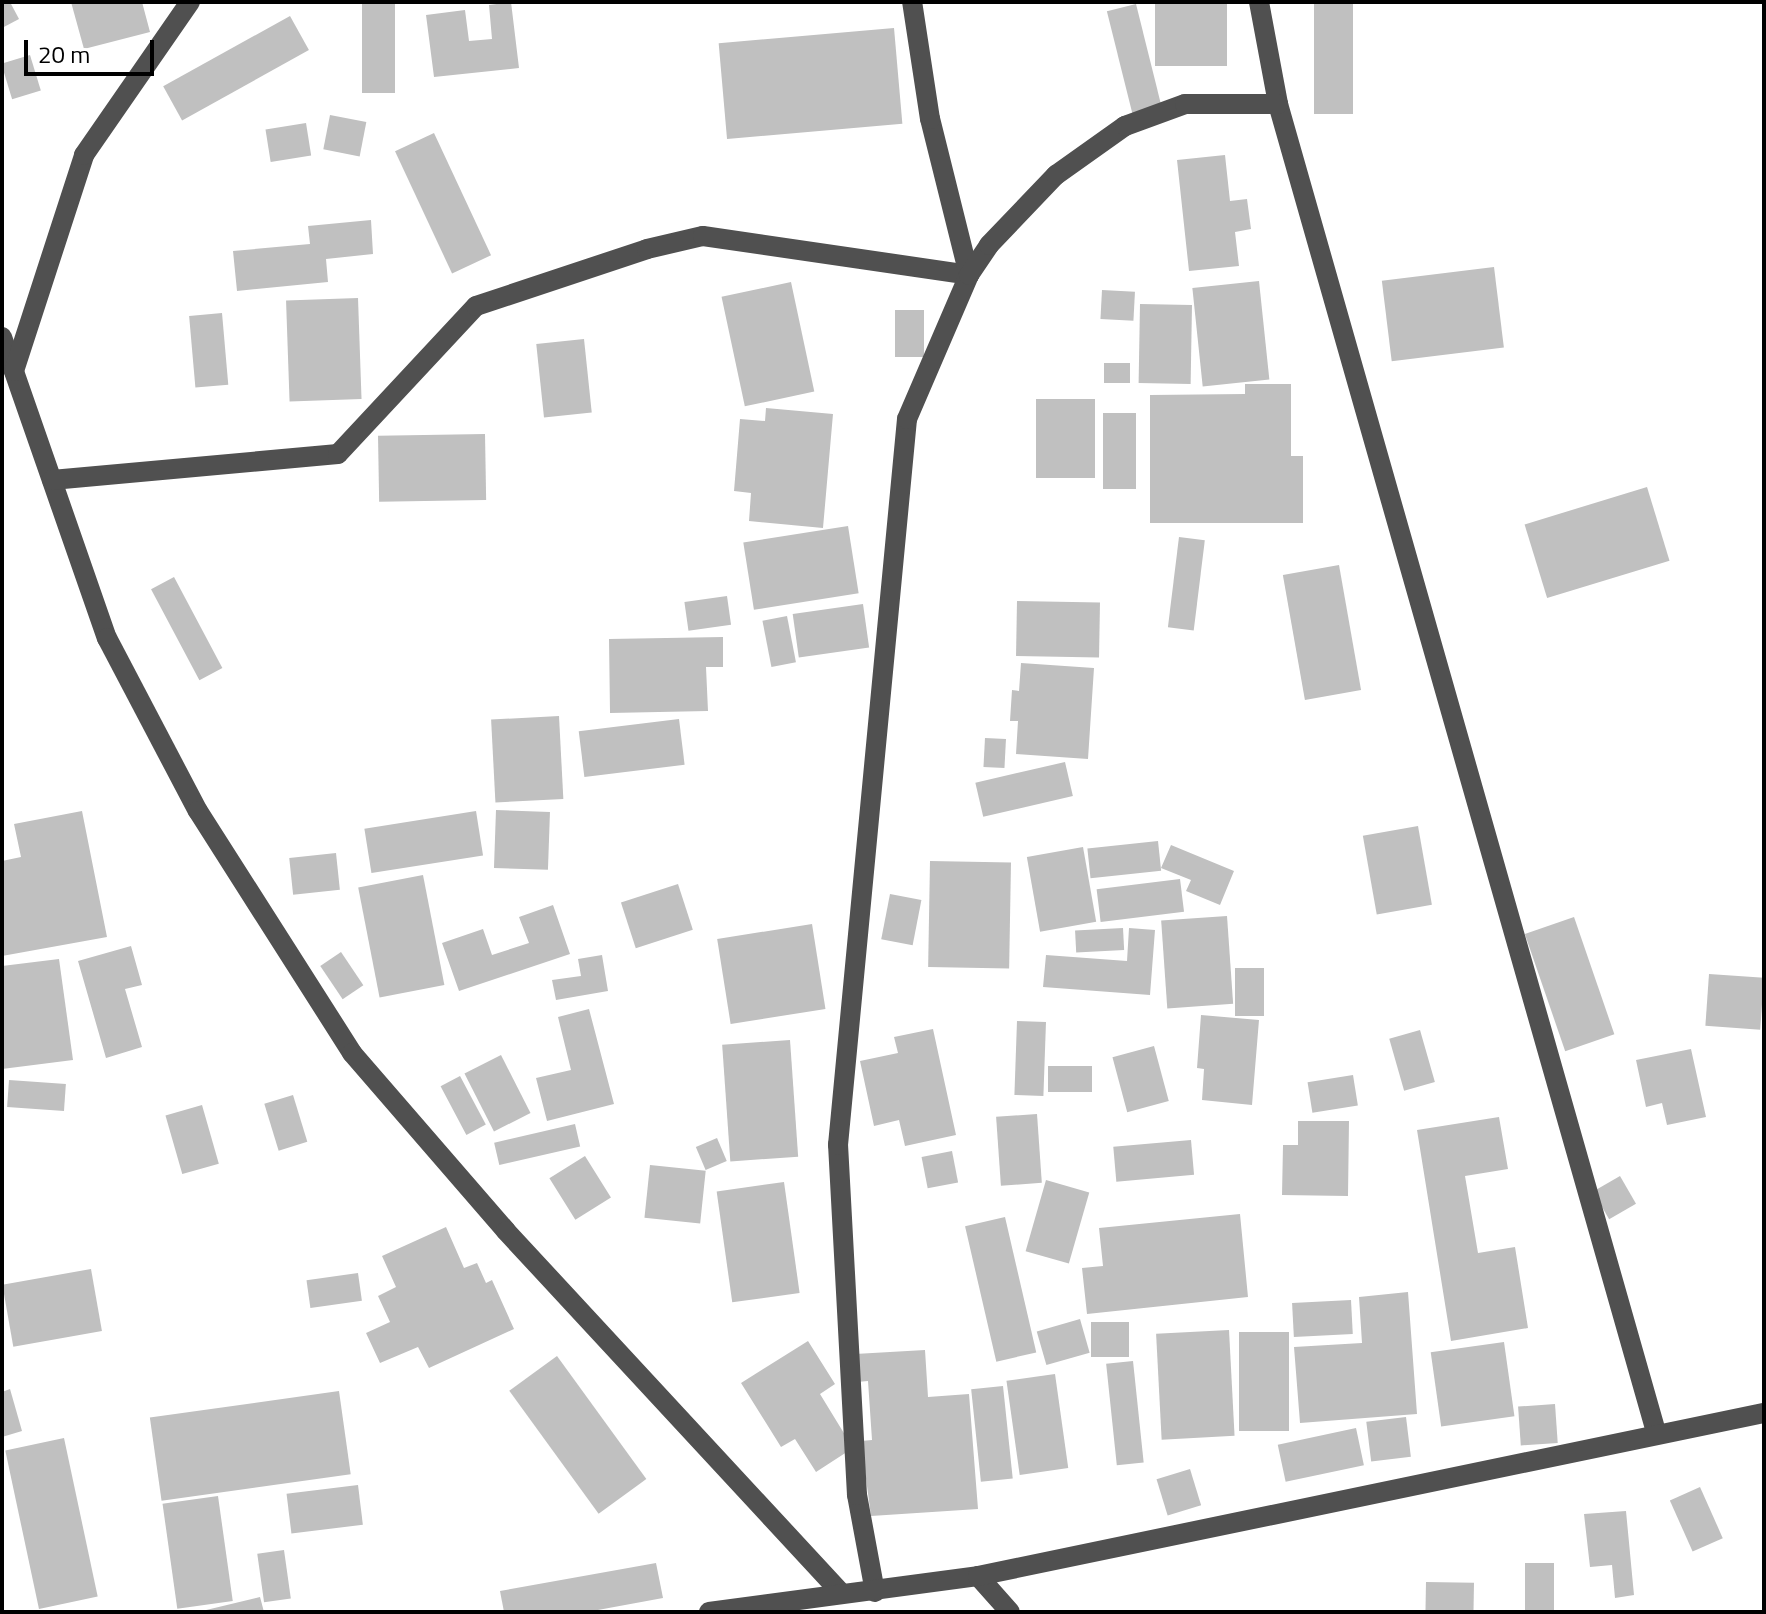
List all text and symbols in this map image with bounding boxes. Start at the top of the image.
scale bar [28,24,158,74]
text: 20 m [38,36,90,72]

